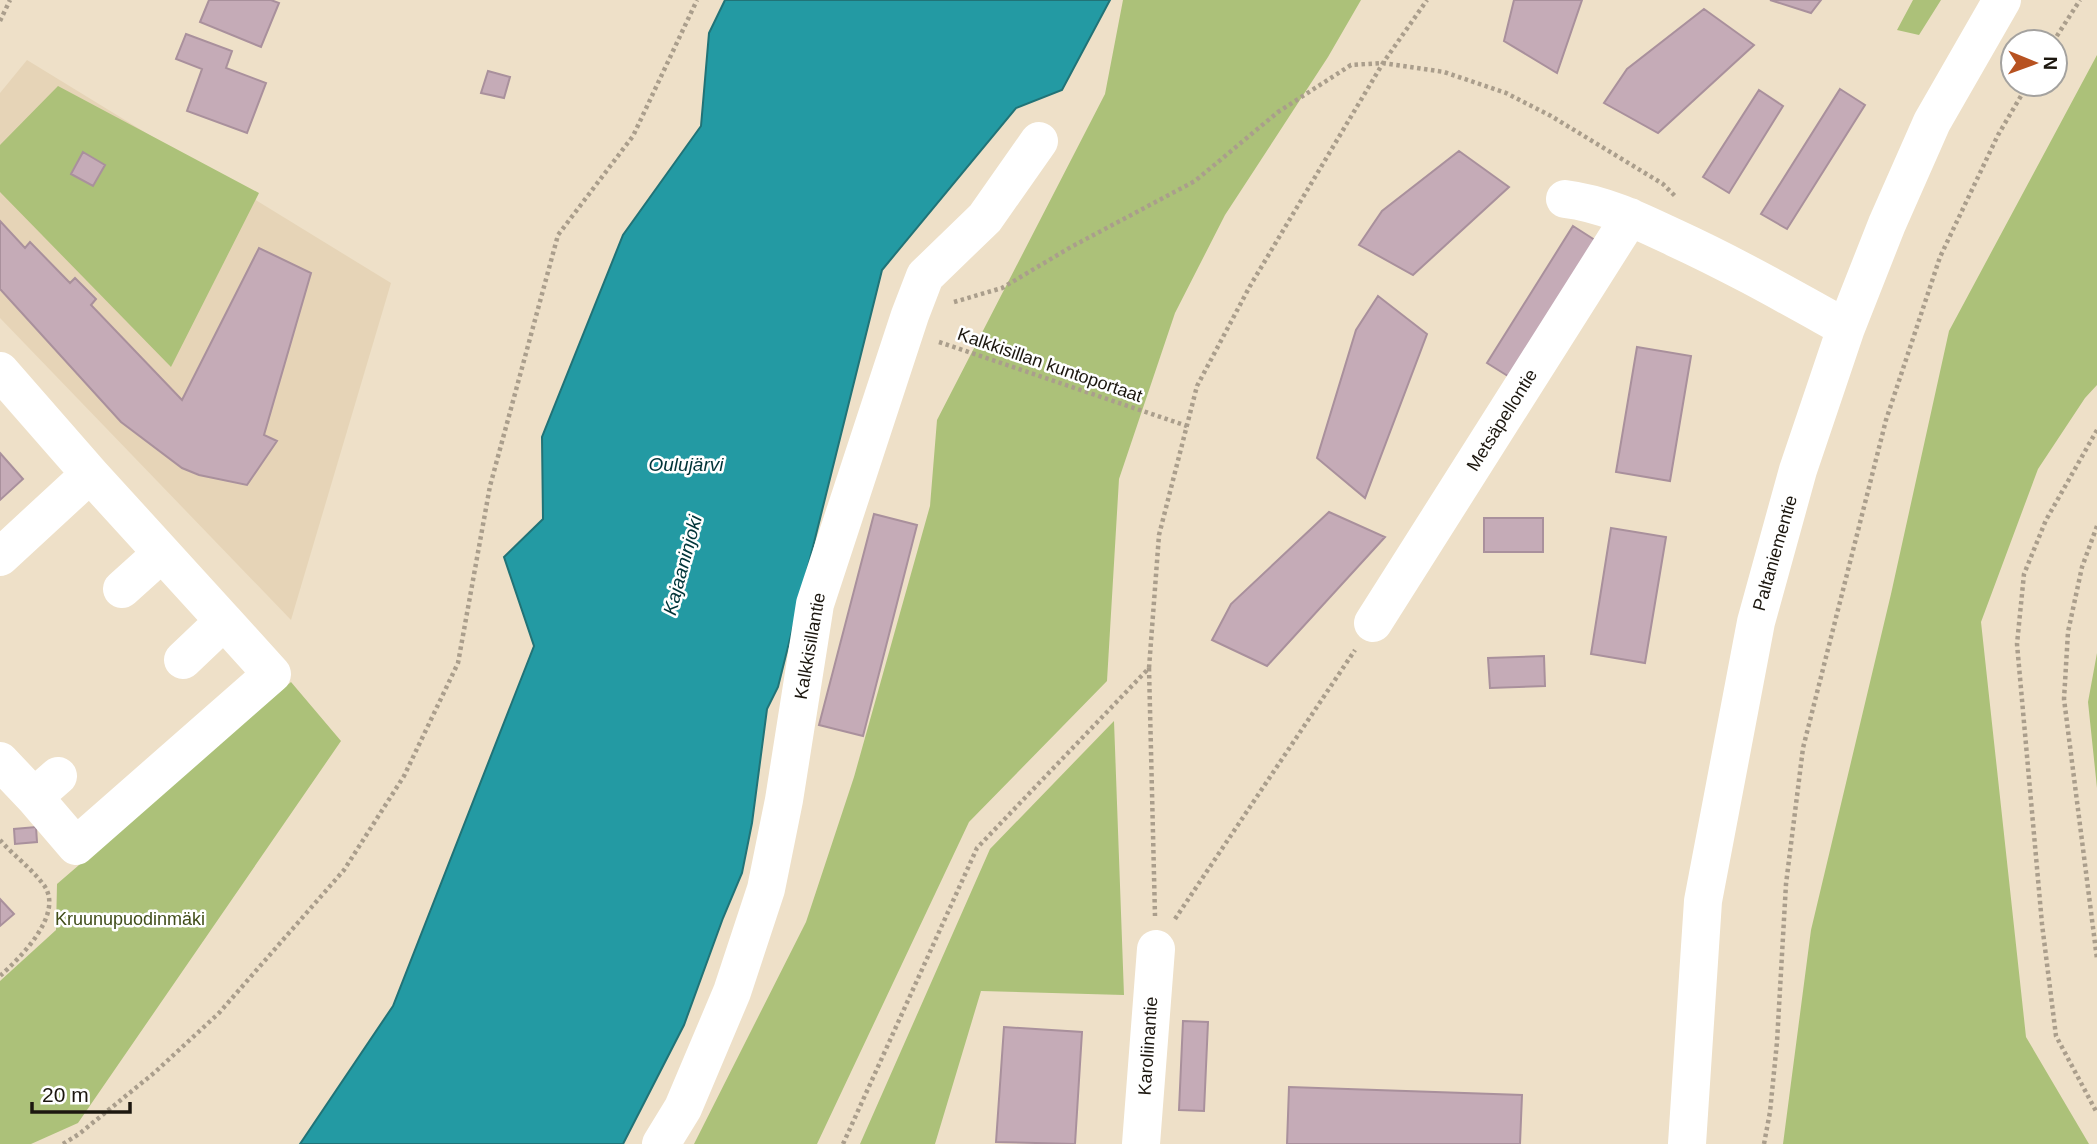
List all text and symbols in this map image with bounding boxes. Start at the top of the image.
north arrow [1999,28,2069,98]
text: N [2040,56,2061,70]
street label: Kalkkisillan kuntoportaat [955,324,1145,406]
street label: Metsäpellontie [1463,365,1541,475]
water label: Oulujärvi [649,454,724,475]
street label: Paltaniementie [1749,493,1801,613]
water label: Kajaaninjoki [659,512,706,617]
street label: Kalkkisillantie [791,591,829,701]
park label: Kruunupuodinmäki [55,909,205,929]
street label: Karoliinantie [1135,996,1161,1096]
scale bar [32,1070,130,1114]
text: 20 m [42,1083,89,1106]

